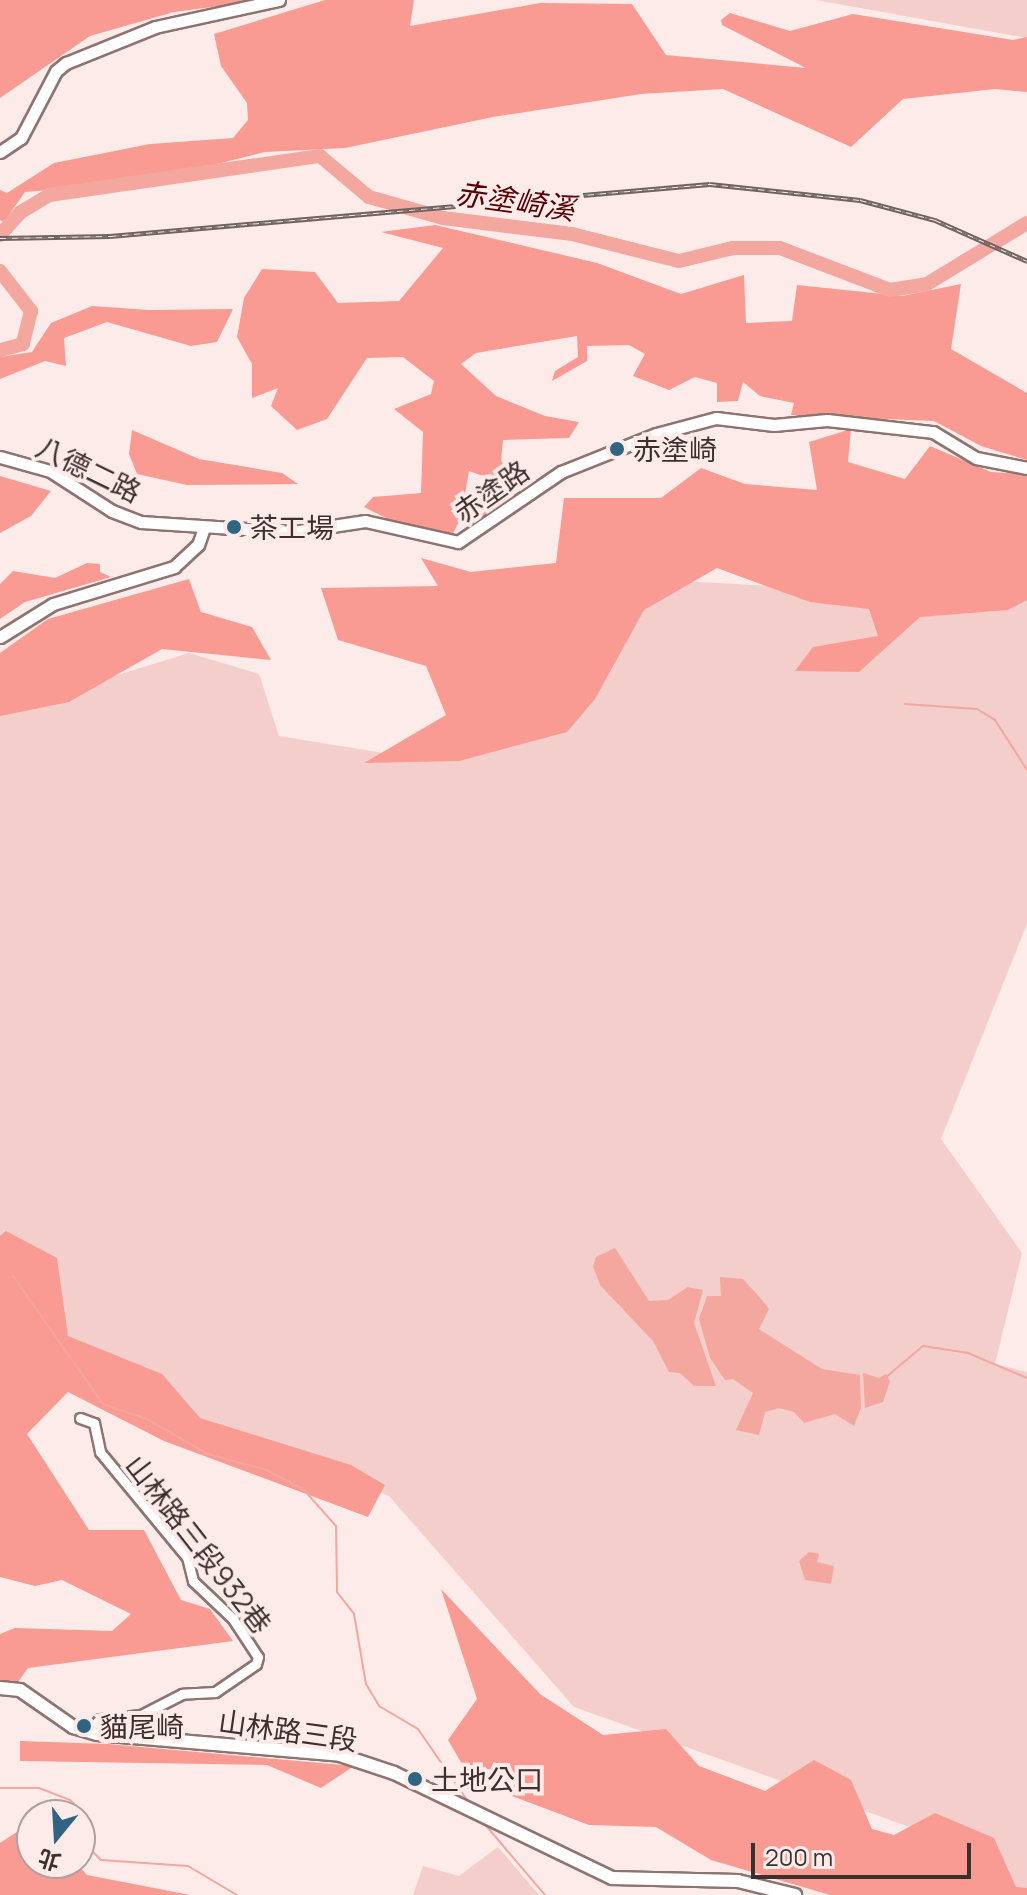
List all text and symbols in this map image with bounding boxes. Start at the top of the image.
water label: 赤塗崎溪 [453,175,577,227]
street label: 八德二路 [31,429,147,509]
place label: 赤塗崎 [633,432,717,466]
marker: 赤塗崎 [608,440,626,458]
street label: 赤塗路 [447,453,535,529]
place label: 茶工場 [250,510,334,544]
marker: 茶工場 [225,518,243,536]
street label: 山林路三段932巷 [119,1448,279,1640]
street label: 山林路三段 [216,1704,360,1756]
place label: 貓尾崎 [100,1709,184,1743]
marker: 貓尾崎 [75,1717,93,1735]
place label: 土地公口 [431,1762,543,1796]
marker: 土地公口 [406,1770,424,1788]
north arrow [16,1799,96,1879]
scale bar [755,1827,975,1877]
text: 200 m [765,1840,833,1873]
text: 北 [34,1842,64,1878]

